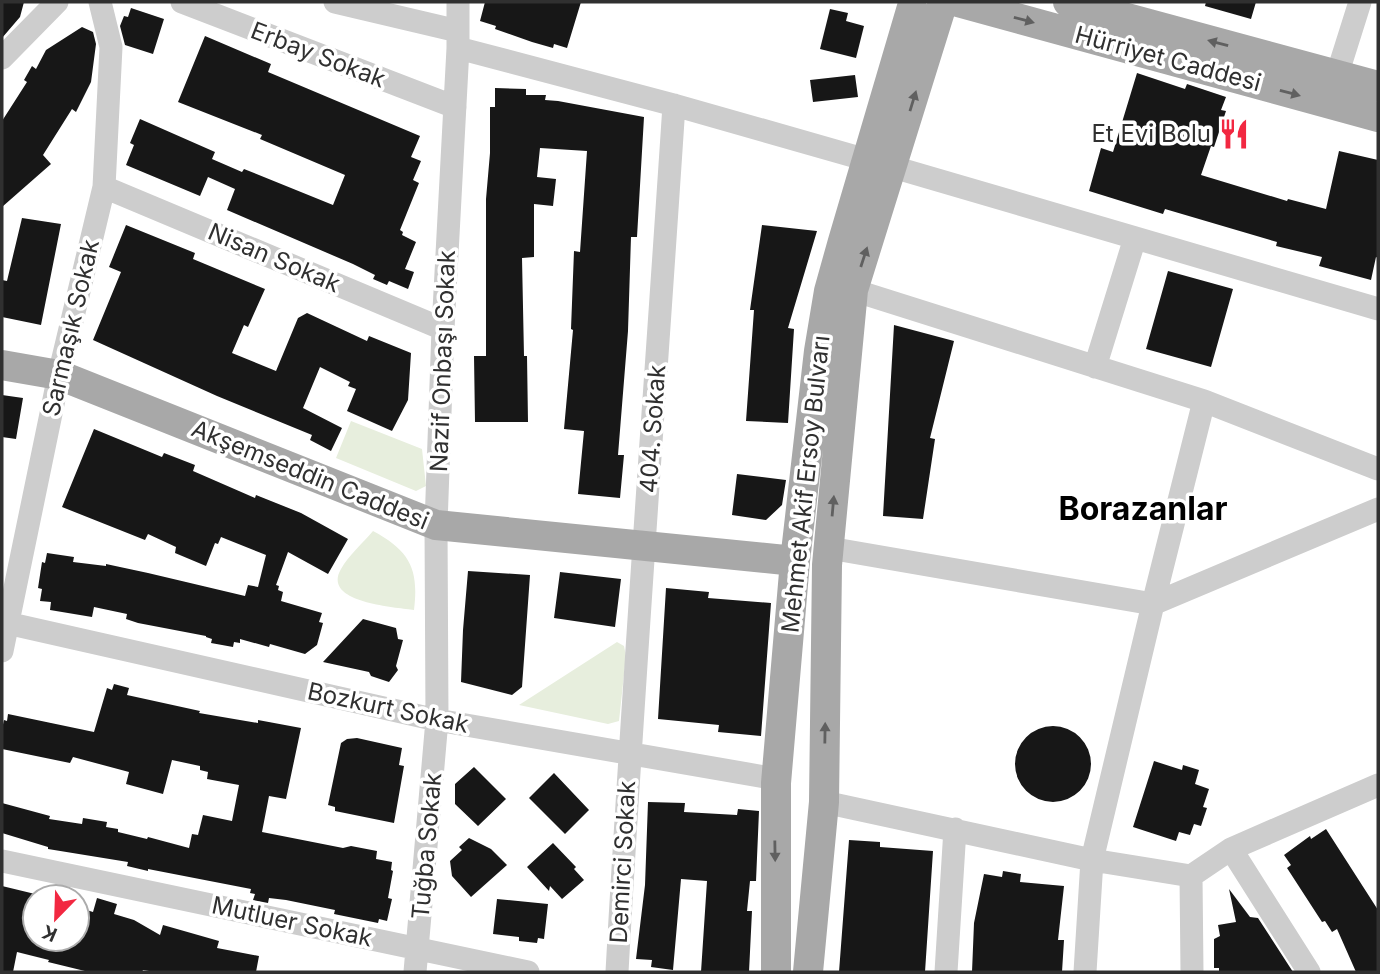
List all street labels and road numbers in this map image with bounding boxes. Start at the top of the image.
street label: Erbay Sokak [247,16,390,93]
street label: Hürriyet Caddesi [1072,20,1264,97]
street label: Nisan Sokak [204,217,345,298]
street label: Sarmaşık Sokak [36,237,105,419]
street label: Nazif Onbaşı Sokak [424,250,461,472]
street label: Mehmet Akif Ersoy Bulvarı [775,334,836,634]
street label: 404. Sokak [634,364,671,494]
street label: Akşemseddin Caddesi [187,414,433,535]
street label: Bozkurt Sokak [305,676,471,739]
street label: Tuğba Sokak [406,771,447,921]
street label: Demirci Sokak [604,780,641,944]
street label: Mutluer Sokak [209,890,375,953]

